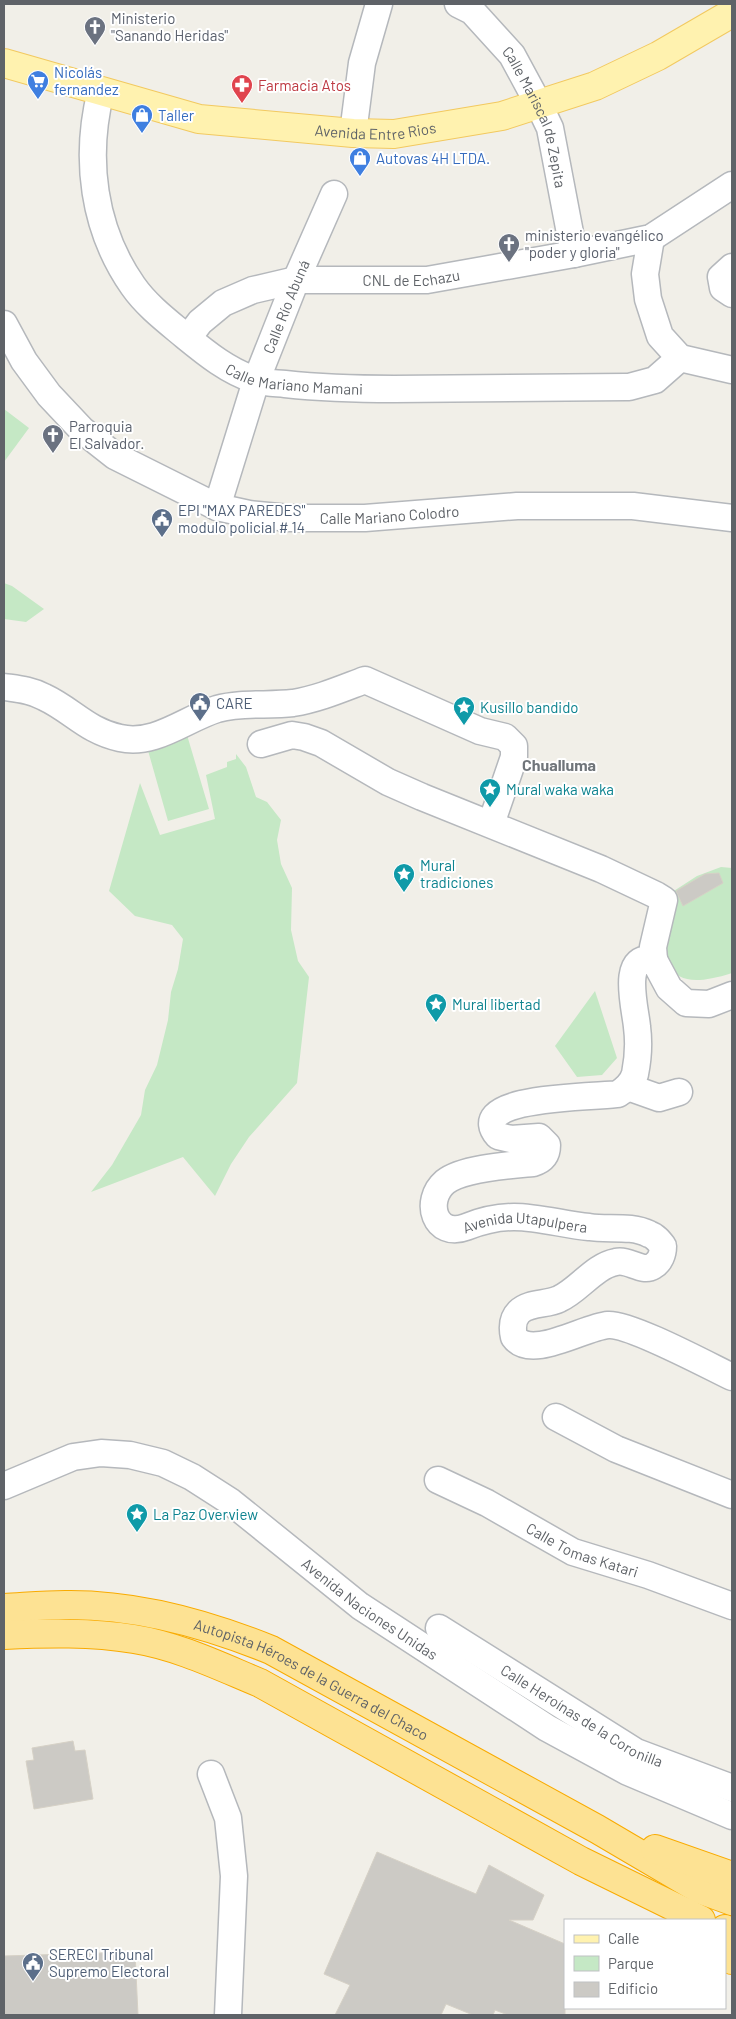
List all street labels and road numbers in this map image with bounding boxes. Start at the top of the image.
street label: Calle Mariscal de Zepita [499,42,570,189]
street label: Avenida Entre Rios [314,118,437,143]
street label: Calle Río Abuná [259,257,313,356]
street label: CNL de Echazu [363,265,461,289]
street label: Calle Mariano Mamani [222,359,363,398]
street label: Calle Mariano Colodro [320,502,460,527]
street label: Avenida Utapulpera [460,1208,588,1237]
street label: Calle Tomas Katari [523,1518,640,1580]
street label: Avenida Naciones Unidas [298,1554,441,1663]
street label: Autopista Héroes de la Guerra del Chaco [192,1615,432,1744]
street label: Calle Heroínas de la Coronilla [498,1660,666,1770]

